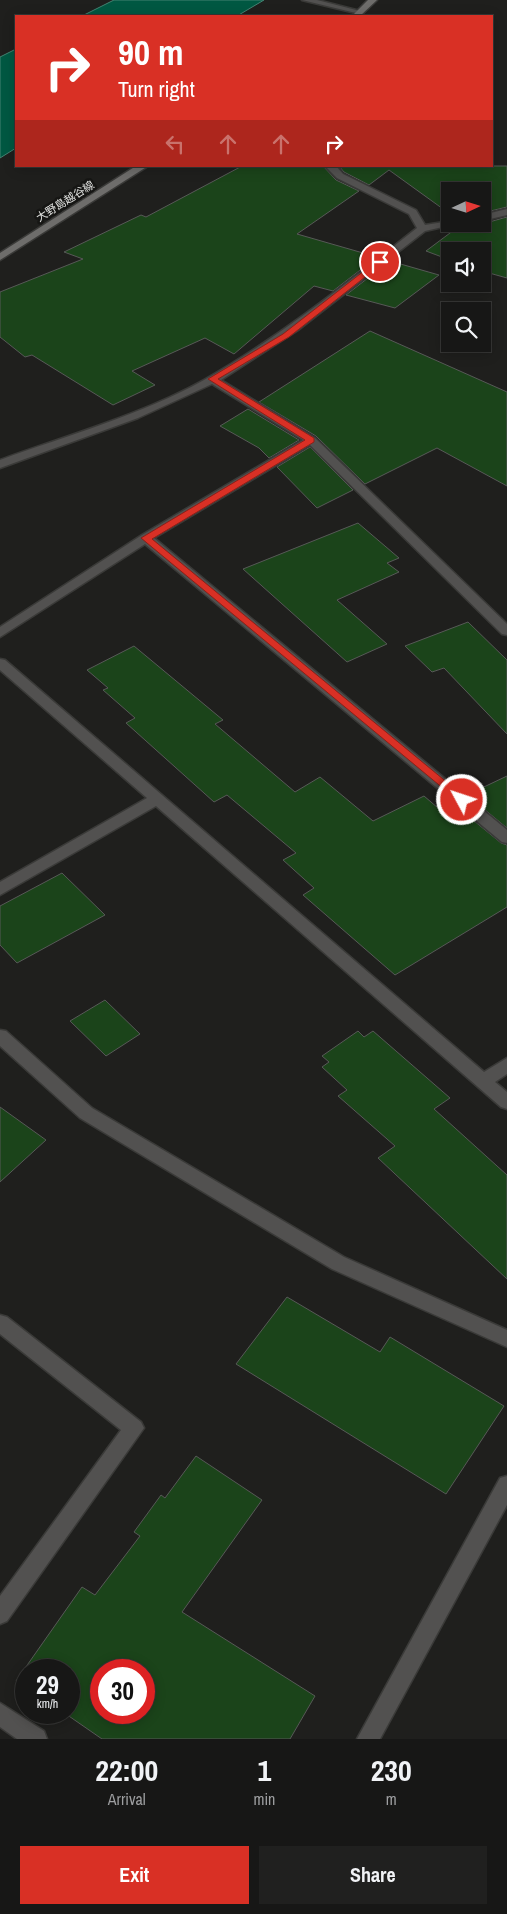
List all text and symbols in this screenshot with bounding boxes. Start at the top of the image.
text: 90 m [118,29,183,76]
icon: right [35,35,100,100]
text: Turn right [118,74,195,104]
icon: left [161,130,189,158]
icon: ahead [214,130,242,158]
icon: ahead [267,130,295,158]
icon: right [320,130,348,158]
street label: 大野島越谷線 [33,178,97,224]
north arrow [441,182,491,232]
map controls [441,182,491,352]
pin [359,241,401,283]
button: sound [441,242,491,292]
icon: arrive [366,248,394,276]
button: search [441,302,491,352]
position arrow [435,773,487,825]
speed limit sign: 30 [90,1659,155,1724]
text: 29 [36,1668,59,1702]
text: km/h [37,1696,58,1712]
text: 22:00 [95,1750,158,1790]
text: 1 [258,1750,271,1790]
text: 230 [371,1750,412,1790]
text: Arrival [108,1788,146,1810]
text: min [253,1788,275,1810]
text: m [386,1788,397,1810]
button: Exit [20,1846,249,1904]
button: Share [259,1846,487,1904]

